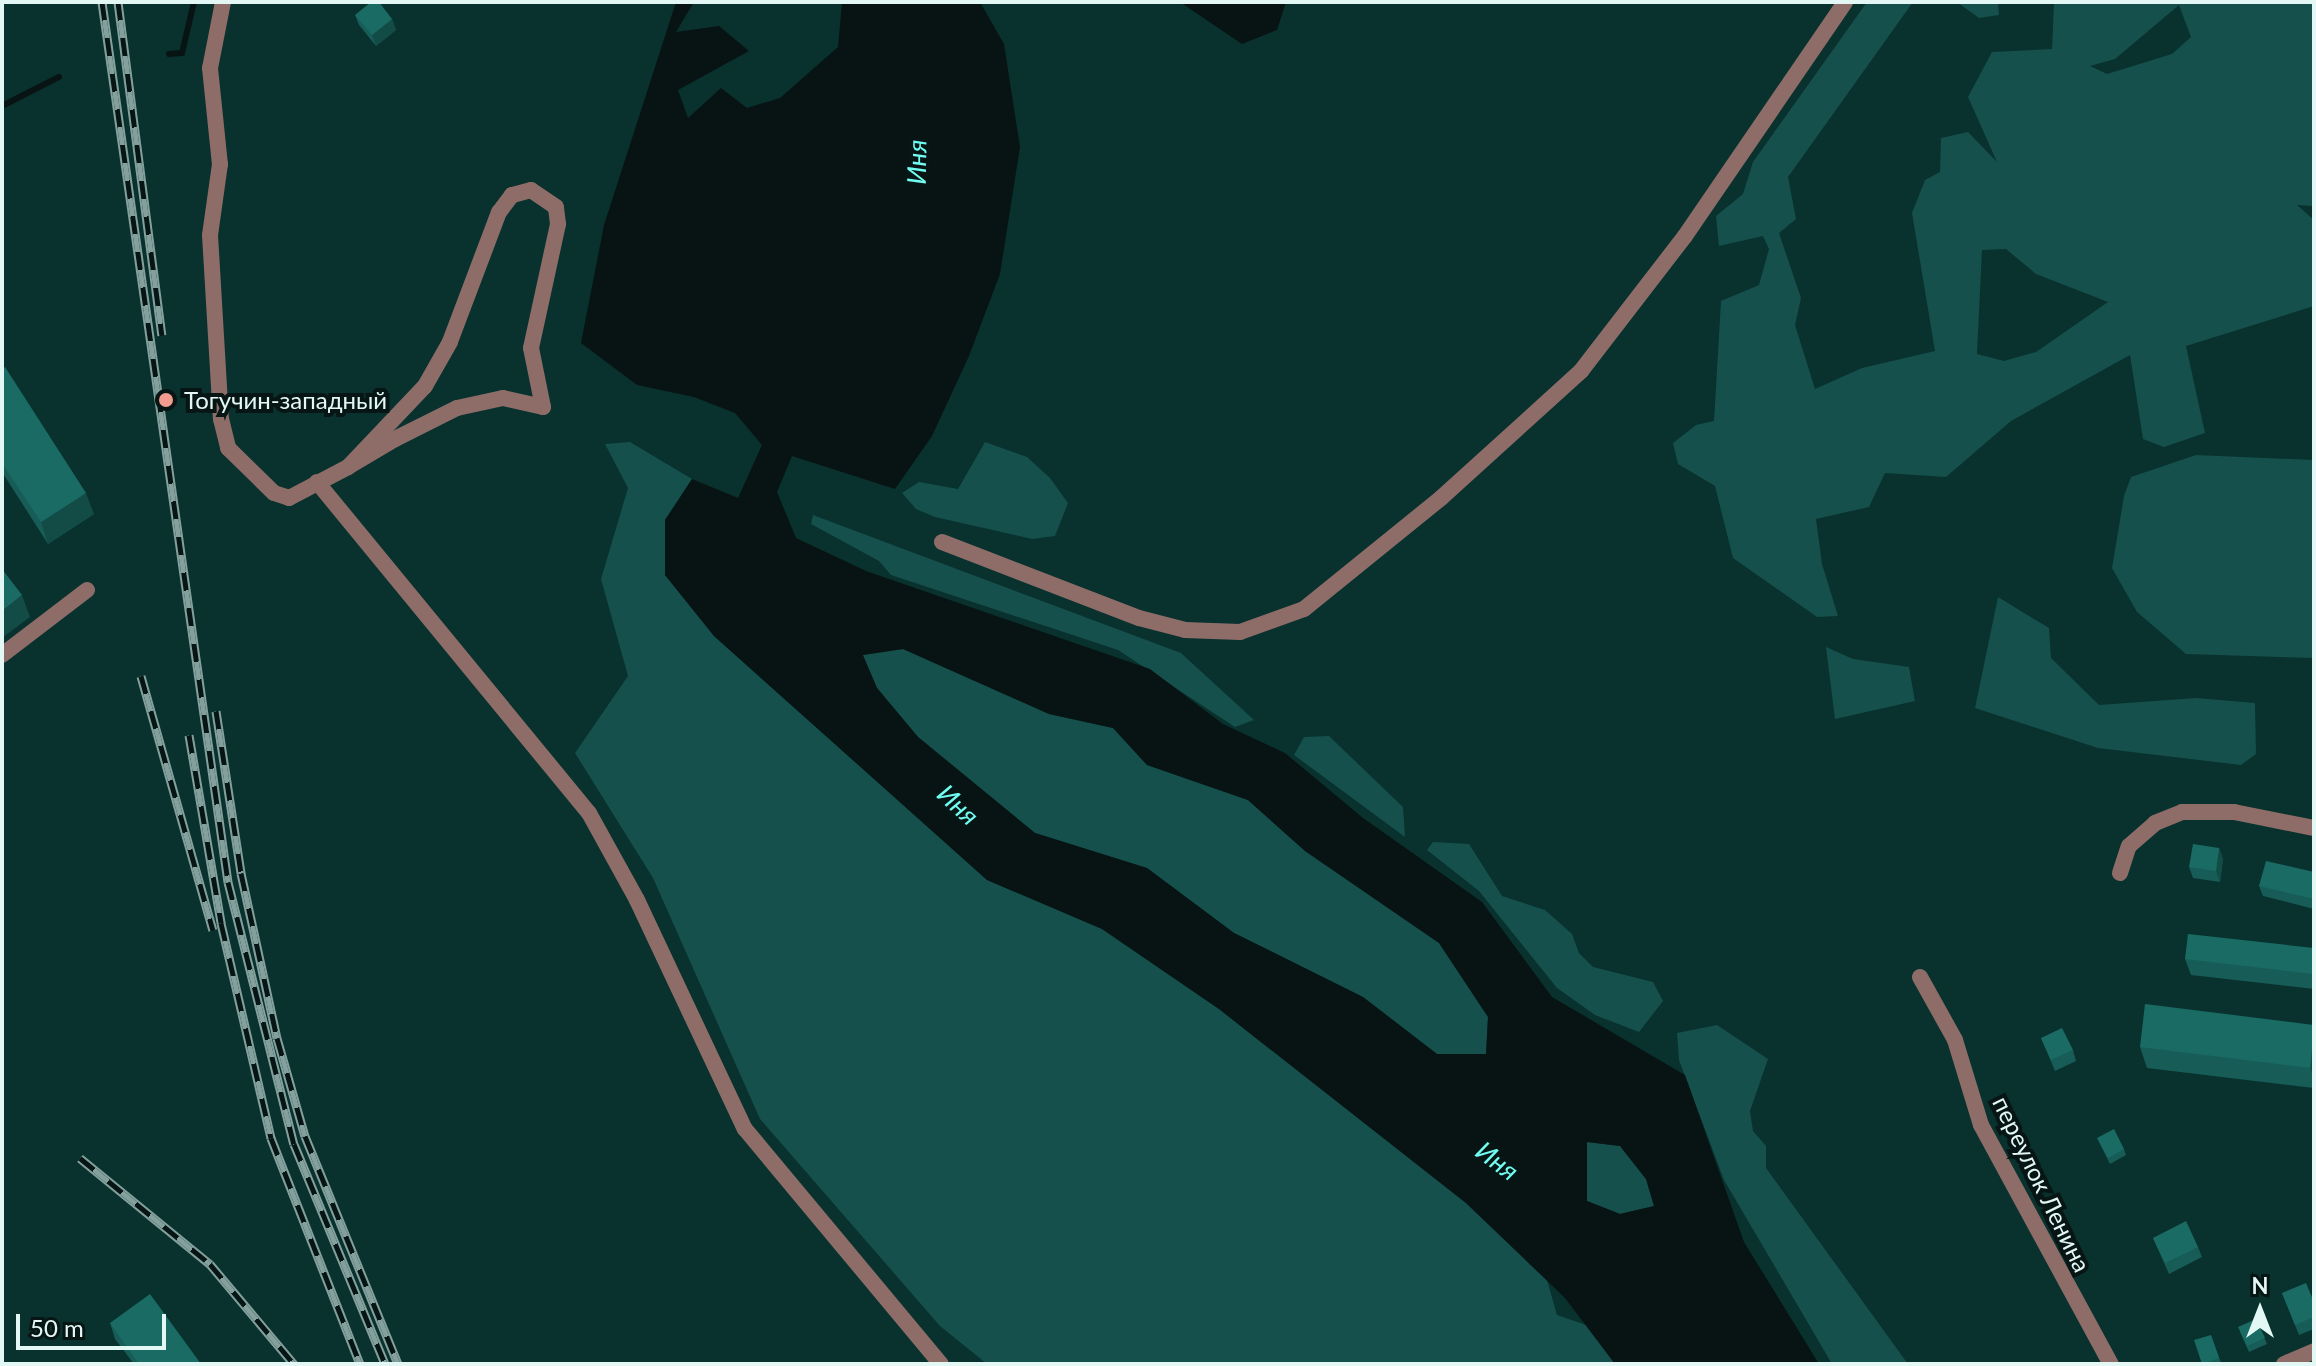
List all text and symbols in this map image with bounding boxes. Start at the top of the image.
water label: Иня [901,139,933,185]
place label: Тогучин-западный [184,386,387,414]
marker: Тогучин-западный [155,389,177,411]
water label: Иня [931,778,985,832]
street label: переулок Ленина [1987,1091,2097,1277]
water label: Иня [1470,1135,1524,1187]
north arrow [2220,1270,2300,1350]
text: N [2252,1272,2268,1299]
scale bar [20,1298,170,1348]
text: 50 m [30,1313,84,1342]

